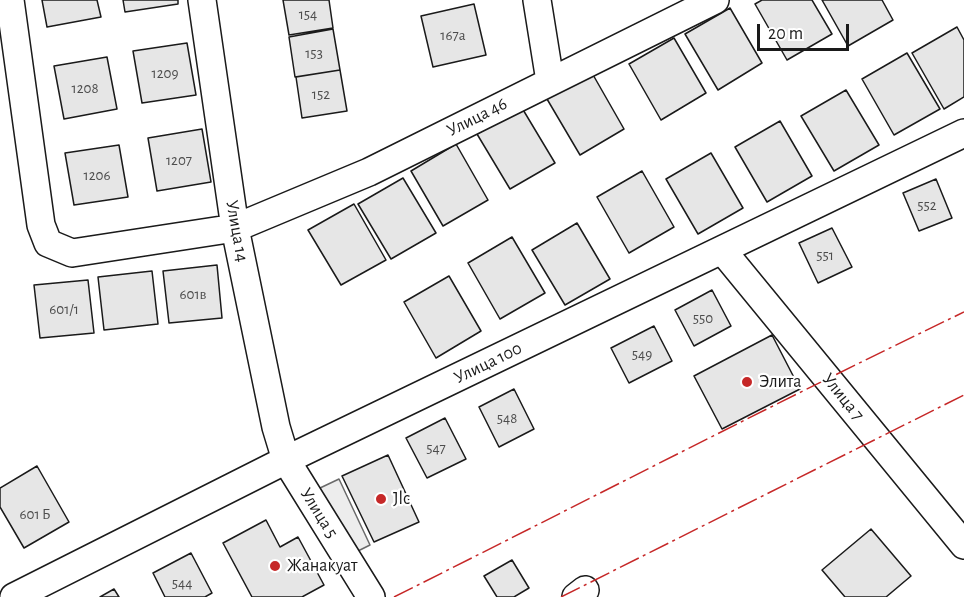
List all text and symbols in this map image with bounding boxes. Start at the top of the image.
house number: 154 [299,5,317,23]
scale bar [760,12,852,50]
text: 20 m [768,25,803,43]
house number: 167а [440,26,466,44]
house number: 153 [305,44,323,62]
house number: 1209 [152,64,178,82]
house number: 1208 [71,79,99,97]
house number: 152 [312,85,330,103]
street label: Улица 46 [443,93,511,141]
house number: 1207 [166,151,192,169]
house number: 1206 [84,166,110,184]
house number: 552 [917,196,937,214]
street label: Улица 14 [221,198,253,264]
house number: 551 [816,246,834,264]
house number: 601в [179,285,207,303]
house number: 601/1 [49,300,79,318]
house number: 550 [693,309,713,327]
street label: Улица 100 [451,337,525,389]
house number: 549 [632,345,652,363]
street label: Улица 7 [817,369,869,425]
place label: Элита [759,371,801,393]
marker: Элита [740,375,754,389]
house number: 548 [497,409,517,427]
house number: 547 [426,439,446,457]
street label: Улица 5 [295,484,343,542]
place label: Jlc [393,488,410,510]
marker: Jlc [374,492,388,506]
house number: 601 Б [19,505,51,523]
place label: Жанакуат [287,555,358,577]
marker: Жанакуат [268,559,282,573]
house number: 544 [172,574,192,592]

